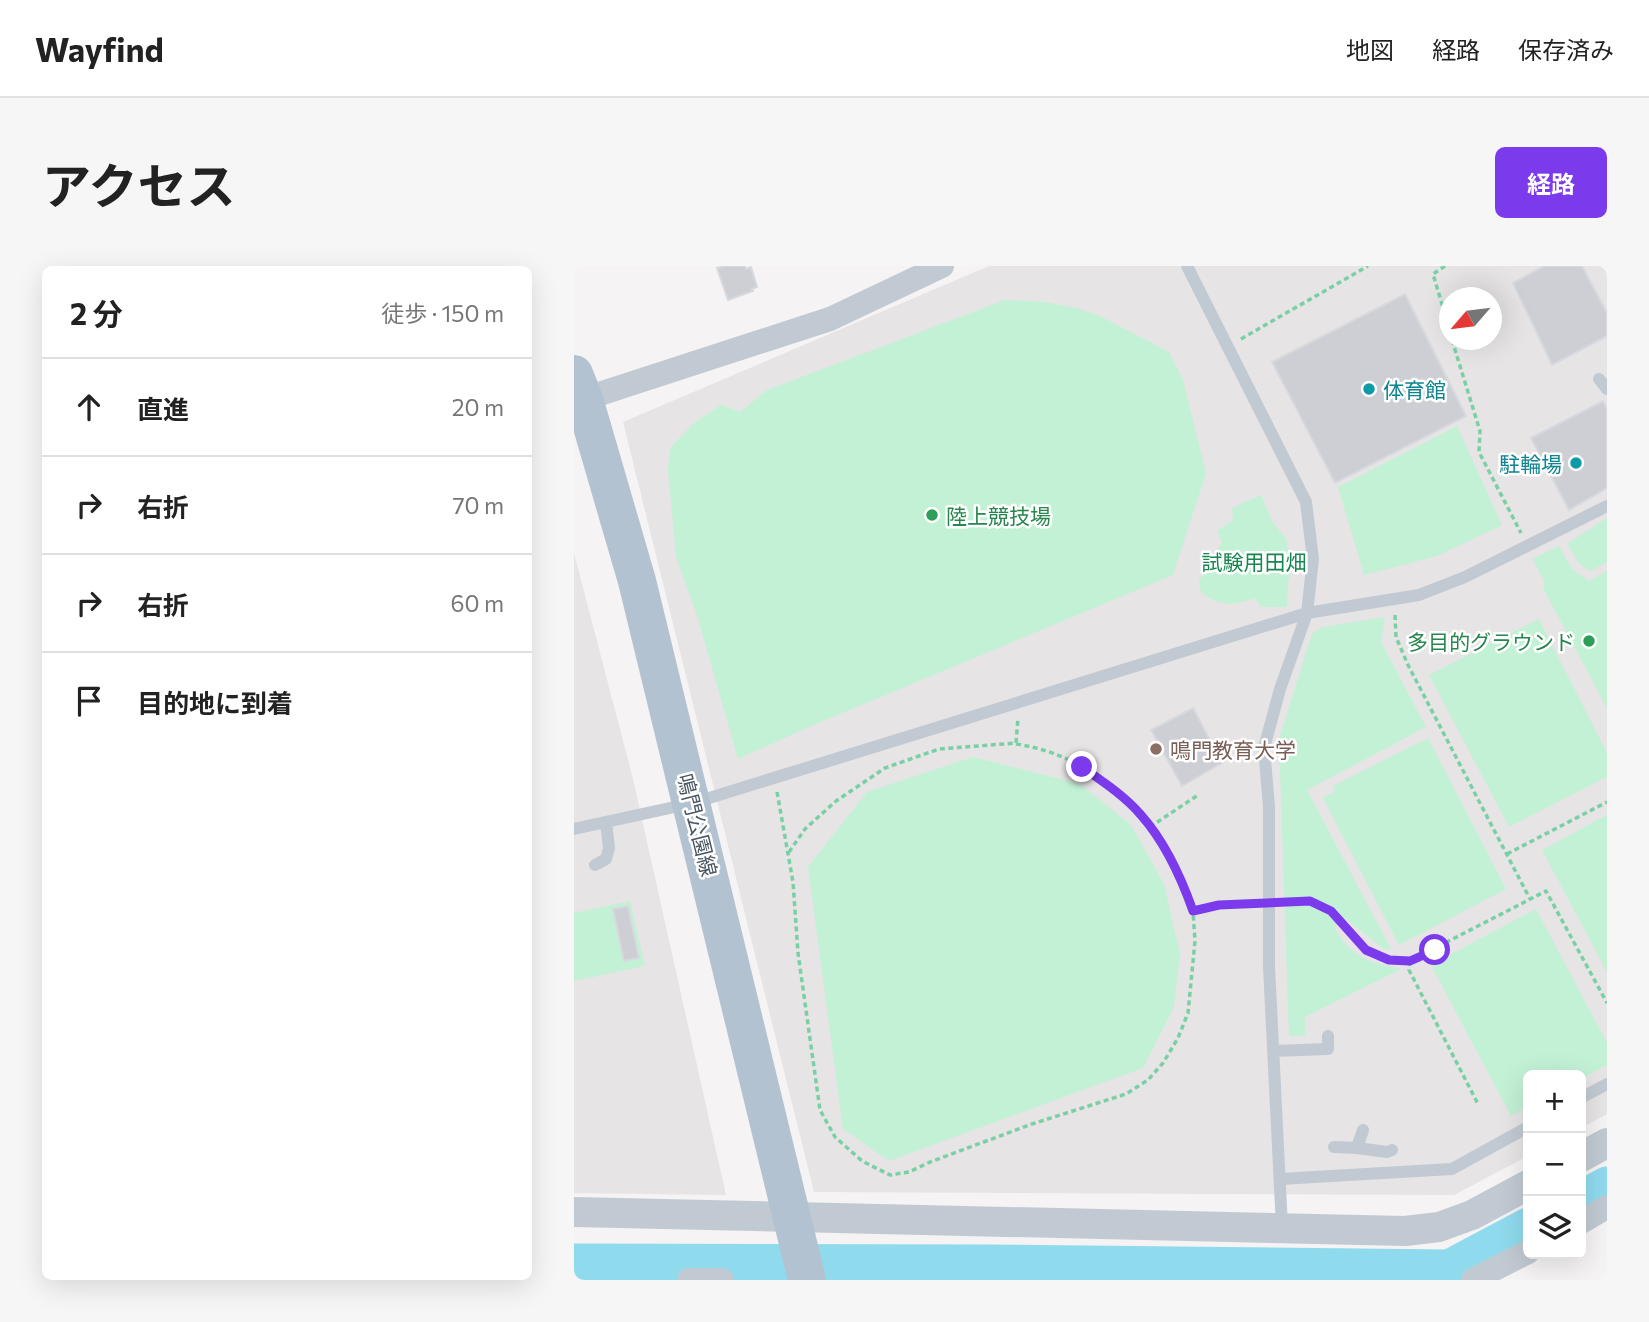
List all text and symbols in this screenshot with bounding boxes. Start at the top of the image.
text: Wayfind [35,28,164,69]
text: 地図 [1346,35,1394,64]
text: 経路 [1432,35,1480,64]
text: 保存済み [1518,35,1614,64]
button: 経路 [1495,147,1607,218]
text: アクセス [42,154,236,214]
north arrow [1439,287,1502,350]
text: 2 分 [70,294,123,331]
text: 徒歩 · 150 m [381,299,504,327]
place label: 体育館 [1383,377,1446,402]
marker: 体育館 [1361,381,1377,397]
icon: ahead [70,388,108,426]
text: 直進 [137,393,189,424]
text: 20 m [452,393,504,421]
place label: 駐輪場 [1499,451,1562,476]
marker: 駐輪場 [1568,455,1584,471]
icon: right [70,486,108,524]
text: 右折 [137,491,189,522]
text: 70 m [452,491,504,519]
place label: 陸上競技場 [946,503,1051,528]
marker: 陸上競技場 [924,507,940,523]
park label: 試験用田畑 [1202,549,1307,574]
icon: right [70,584,108,622]
text: 右折 [137,589,189,620]
text: 60 m [451,589,504,617]
place label: 多目的グラウンド [1407,629,1575,654]
marker: 多目的グラウンド [1581,633,1597,649]
icon: arrive [70,682,108,720]
text: 目的地に到着 [137,687,293,718]
place label: 鳴門教育大学 [1170,737,1296,762]
marker: 鳴門教育大学 [1148,741,1164,757]
route end [1066,751,1097,782]
street label: 鳴門公園線 [673,771,723,879]
route start [1419,934,1450,965]
map controls [1523,1070,1586,1259]
button: + [1523,1070,1586,1133]
button: − [1523,1133,1586,1196]
button: layers [1523,1196,1586,1259]

